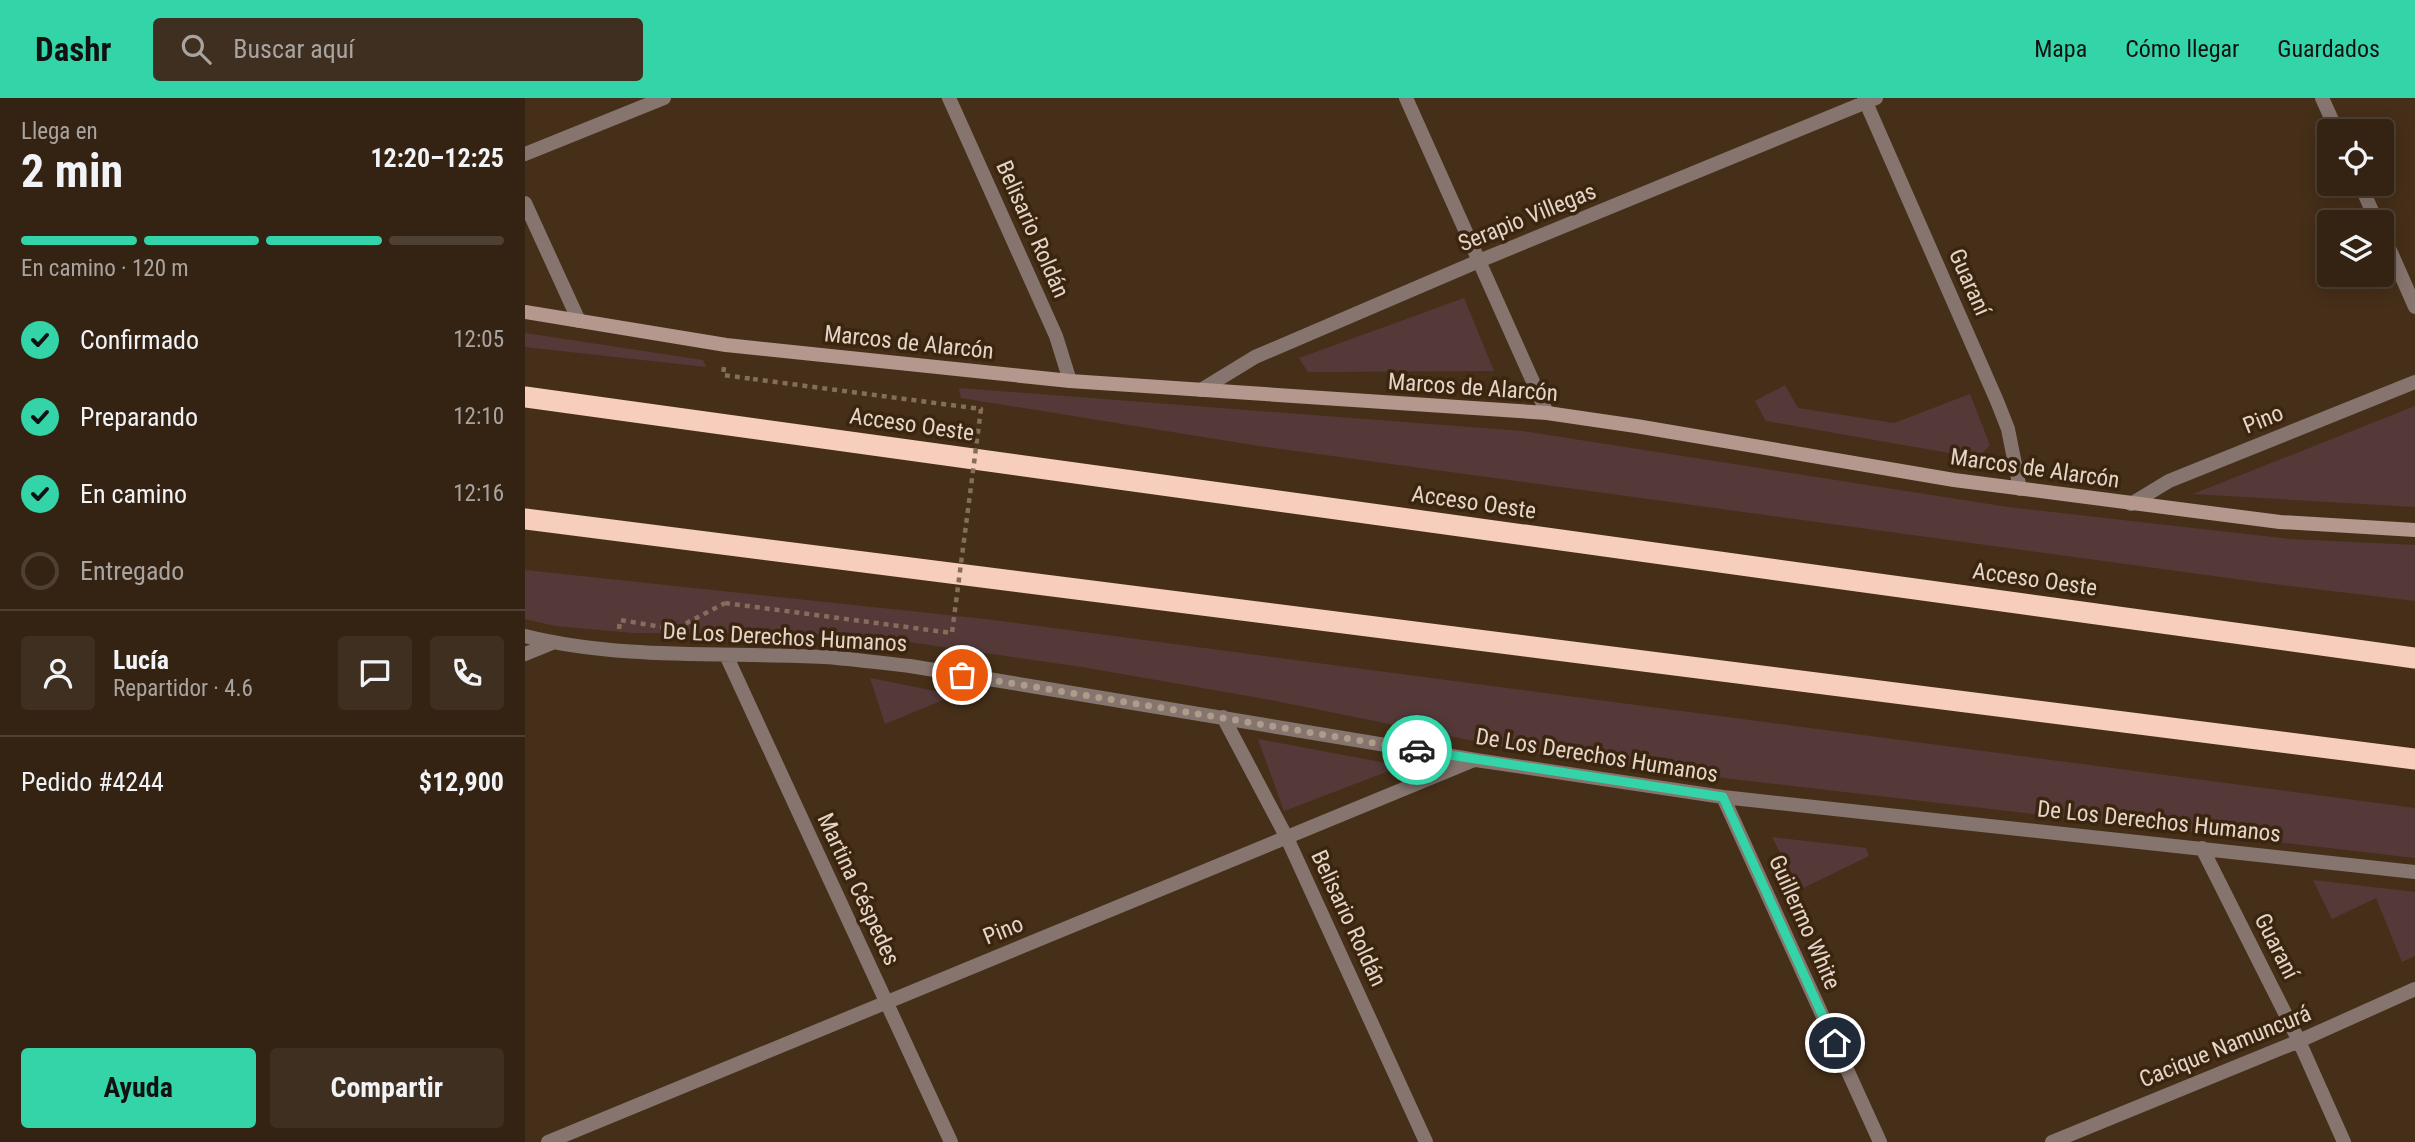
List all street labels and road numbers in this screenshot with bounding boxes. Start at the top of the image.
street label: Belisario Roldán [990,157,1075,302]
street label: Serapio Villegas [1454,178,1600,257]
street label: Guaraní [1943,245,1997,321]
street label: Marcos de Alarcón [823,320,995,365]
street label: Marcos de Alarcón [1387,368,1559,407]
street label: Pino [2239,399,2287,440]
street label: Acceso Oeste [848,402,976,447]
street label: Marcos de Alarcón [1949,443,2121,494]
street label: Acceso Oeste [1410,480,1538,525]
street label: Acceso Oeste [1971,557,2099,602]
street label: De Los Derechos Humanos [662,618,908,657]
street label: De Los Derechos Humanos [1474,723,1720,788]
street label: De Los Derechos Humanos [2036,795,2282,848]
street label: Martina Céspedes [812,809,906,970]
street label: Belisario Roldán [1305,846,1392,991]
street label: Guillermo White [1763,851,1846,993]
street label: Guaraní [2249,909,2305,985]
street label: Pino [979,910,1027,951]
street label: Cacique Namuncurá [2135,1000,2315,1093]

